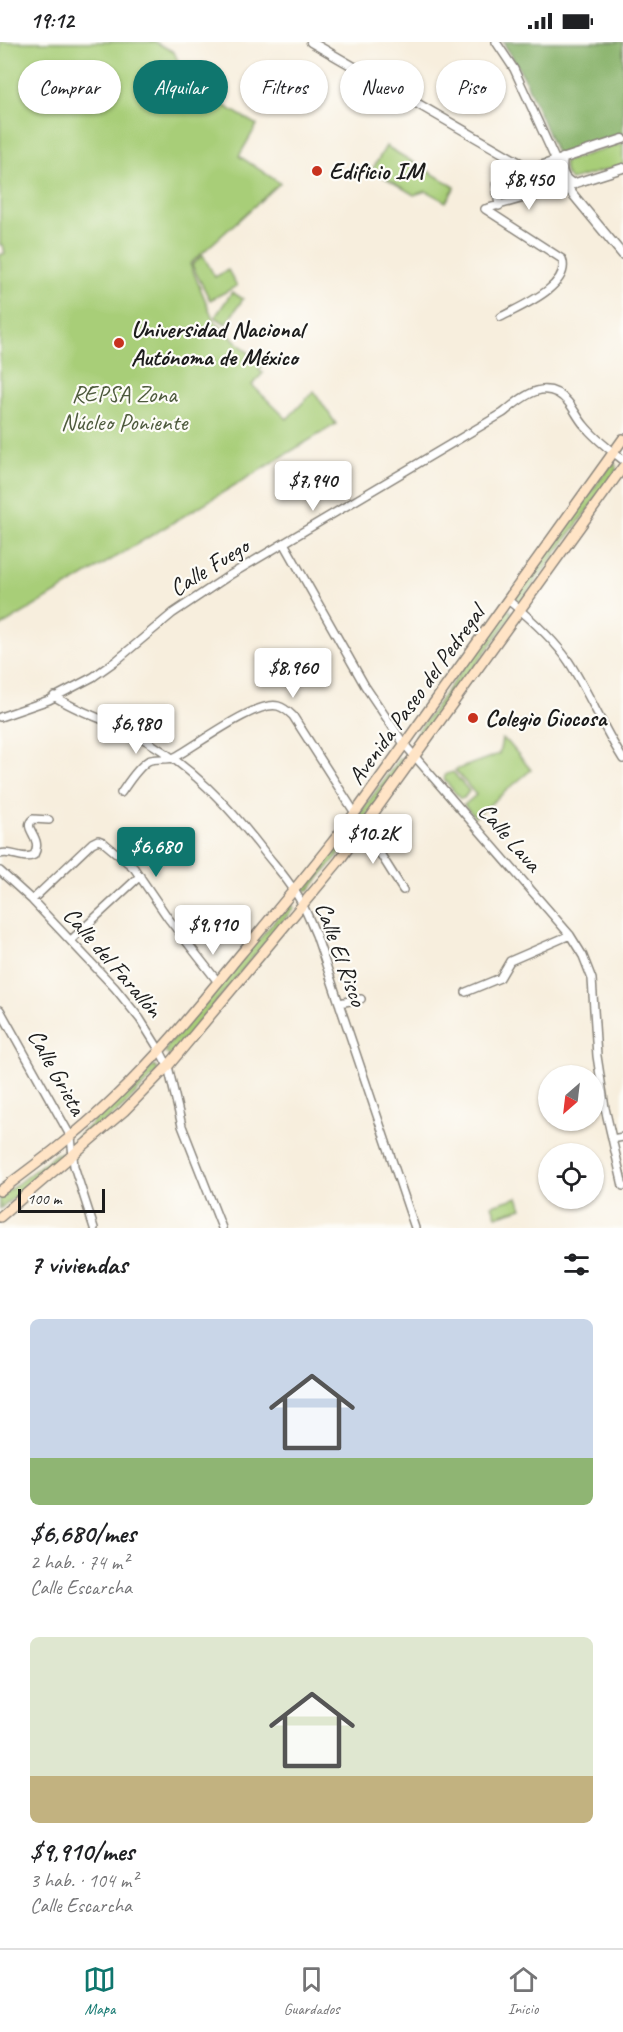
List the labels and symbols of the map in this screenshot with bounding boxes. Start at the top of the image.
place label: Edificio IM [329,156,427,186]
pin: $8,450 [480,160,578,211]
marker: Edificio IM [310,164,324,178]
place label: Universidad Nacional Autónoma de México [131,314,308,372]
marker: Universidad Nacional Autónoma de México [112,336,126,350]
park label: REPSA Zona Núcleo Poniente [61,379,189,437]
pin: $7,940 [264,461,362,512]
street label: Calle Fuego [164,530,256,603]
street label: Avenida Paseo del Pedregal [341,596,493,790]
pin: $8,960 [244,648,342,699]
place label: Colegio Giocosa [485,703,608,733]
pin: $6,980 [87,704,185,755]
marker: Colegio Giocosa [466,711,480,725]
street label: Calle Lava [472,796,549,879]
pin: $10.2K [324,814,422,865]
pin: $6,680 [107,827,205,878]
street label: Calle El Risco [308,898,374,1012]
street label: Calle del Farallón [57,900,170,1024]
pin: $9,910 [164,905,262,956]
street label: Calle Grieta [21,1024,94,1122]
north arrow [538,1065,604,1131]
scale bar [18,1186,105,1214]

